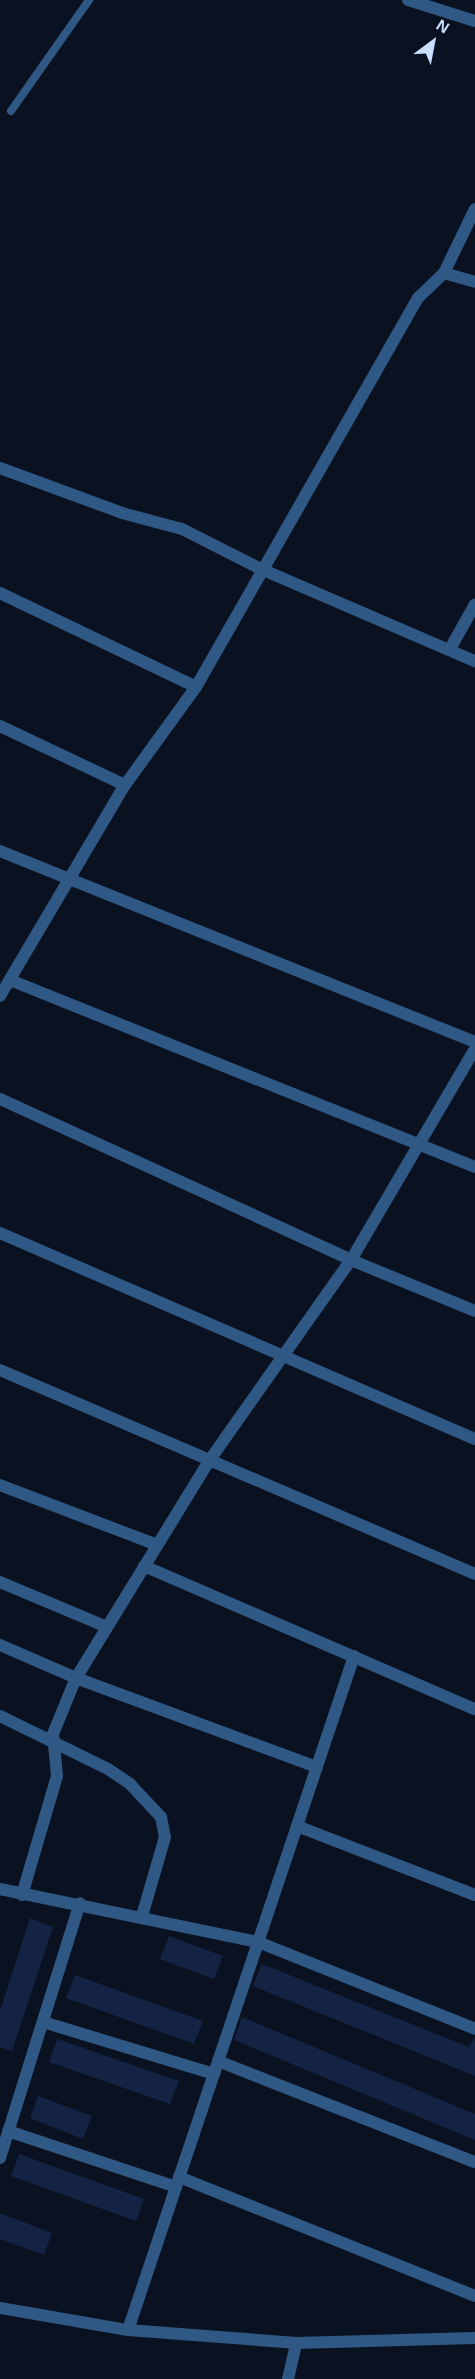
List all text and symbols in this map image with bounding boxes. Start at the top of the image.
north arrow [403,12,463,72]
text: N [433,16,452,37]

